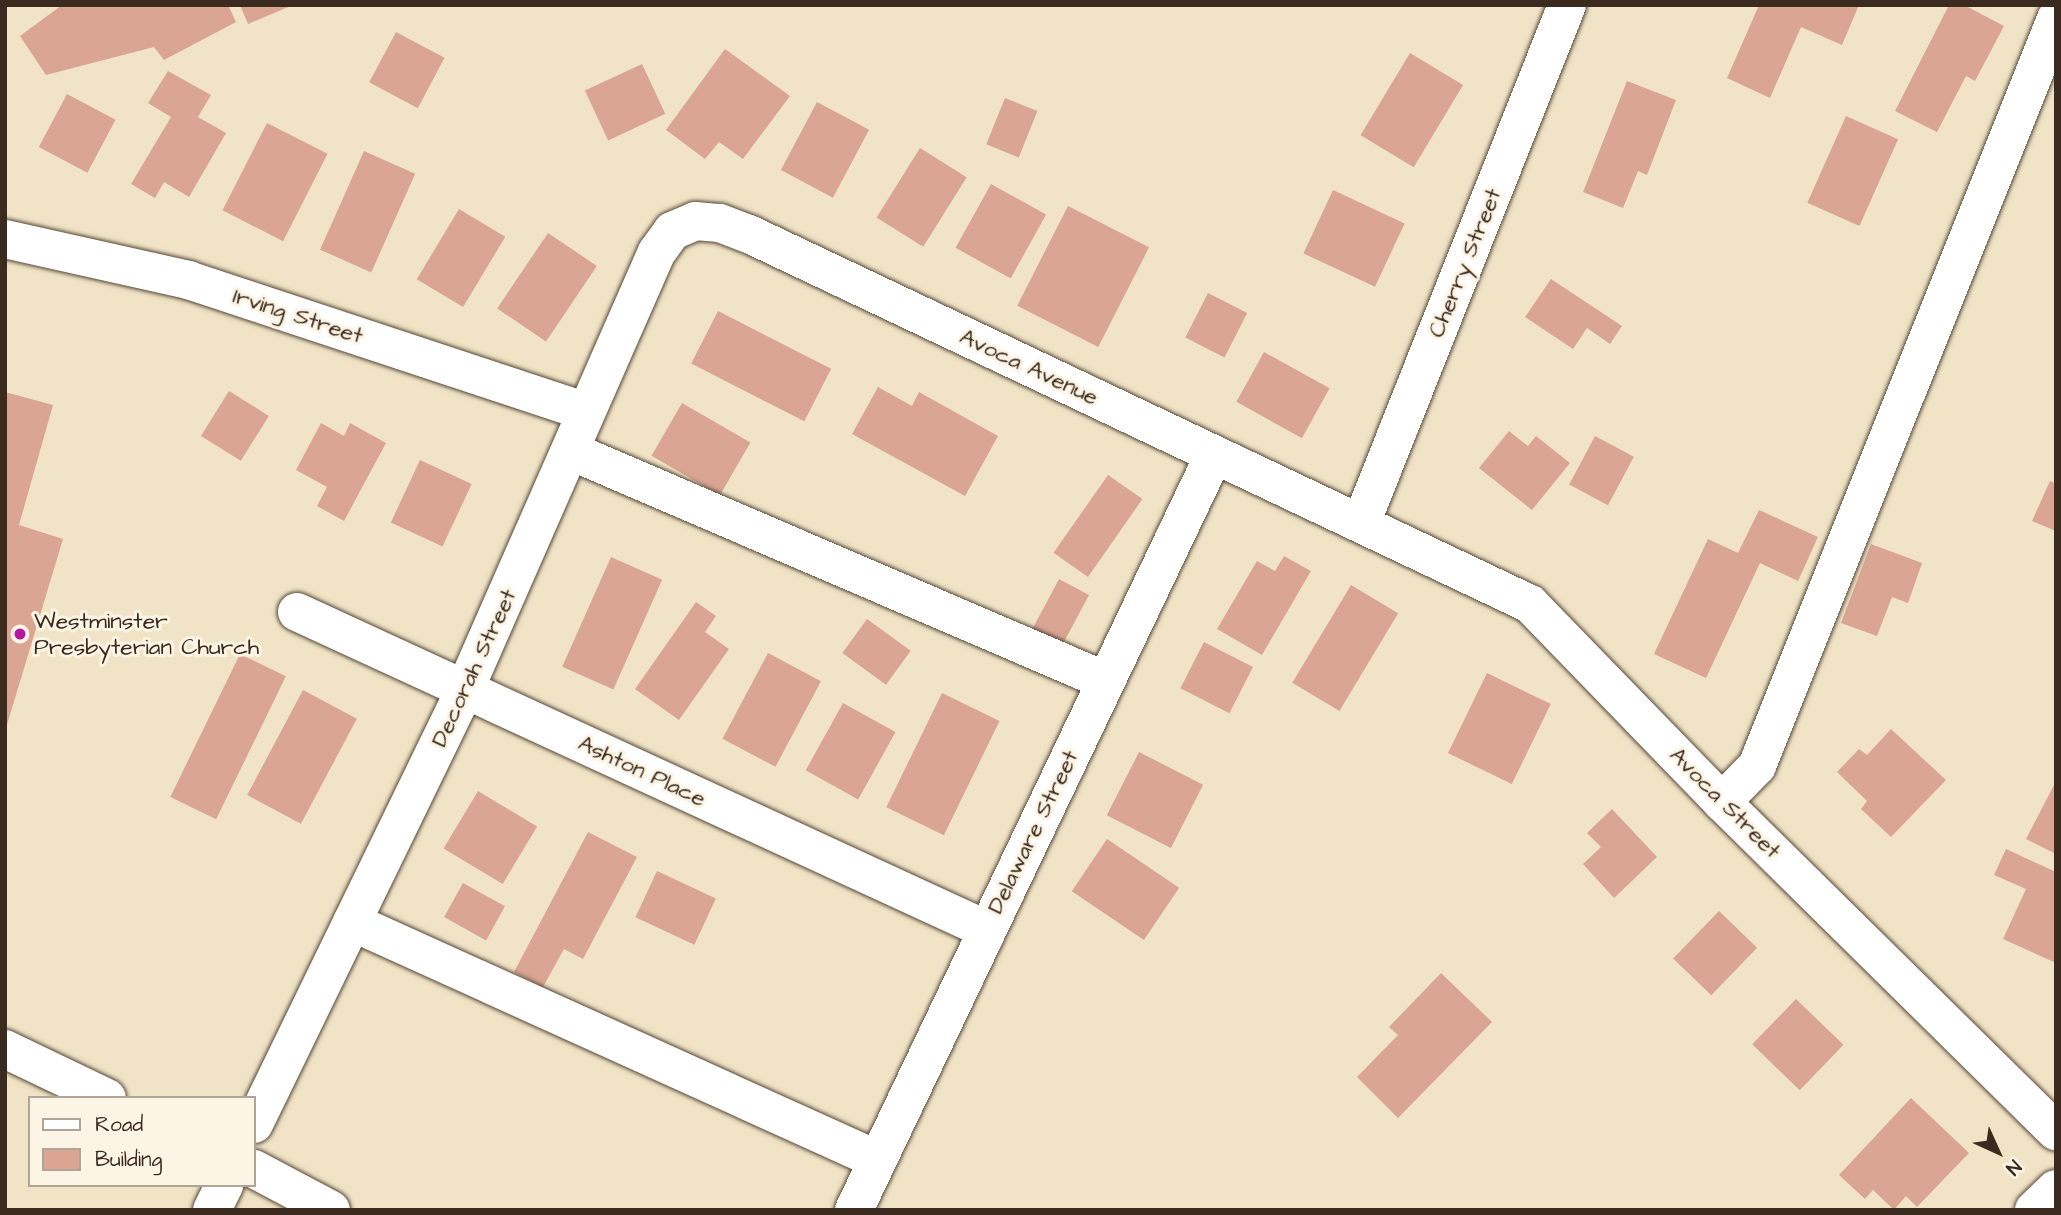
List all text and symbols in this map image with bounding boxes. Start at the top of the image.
street label: Cherry Street [1423,184,1507,342]
street label: Irving Street [229,282,367,350]
street label: Avoca Avenue [955,323,1103,411]
street label: Decorah Street [425,585,523,751]
place label: Westminster Presbyterian Church [34,607,259,661]
marker: Westminster Presbyterian Church [12,626,28,642]
street label: Ashton Place [574,729,710,813]
street label: Avoca Street [1664,742,1786,864]
street label: Delaware Street [982,746,1084,918]
legend [28,1096,256,1187]
text: Road [95,1110,143,1139]
north arrow [1963,1117,2033,1187]
text: Building [95,1145,162,1174]
text: N [1999,1153,2027,1181]

